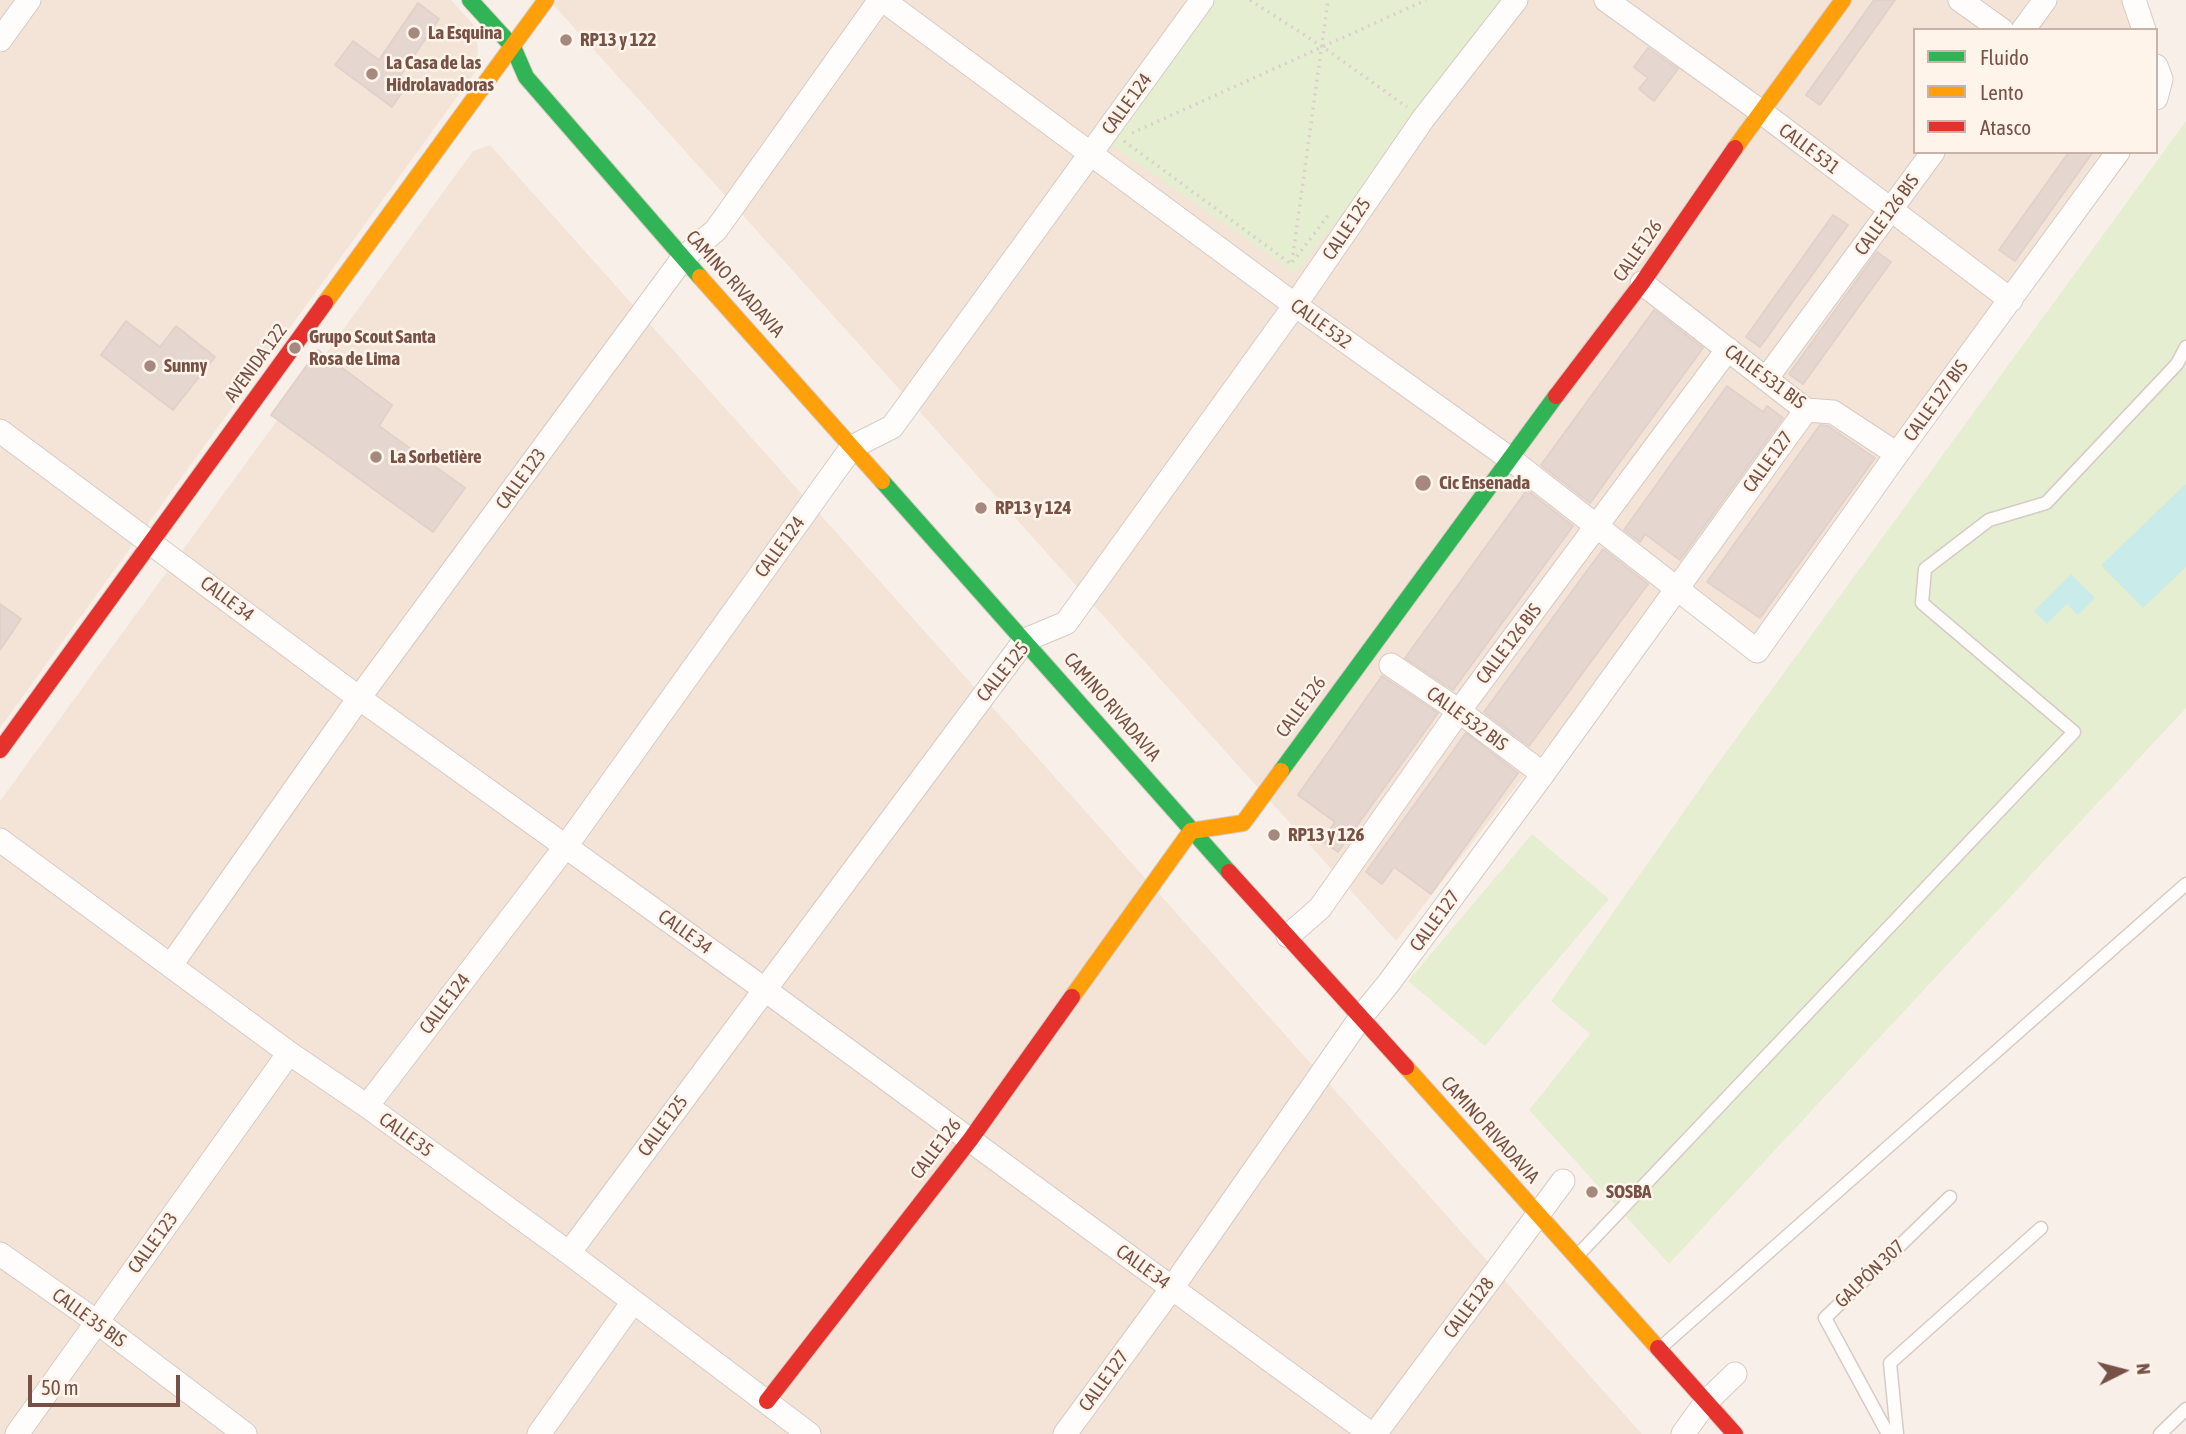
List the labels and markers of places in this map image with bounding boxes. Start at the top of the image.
place label: La Esquina [428,22,502,44]
marker: La Esquina [406,25,422,41]
place label: RP13 y 122 [580,29,656,51]
marker: RP13 y 122 [558,32,574,48]
place label: La Casa de las Hidrolavadoras [386,52,494,96]
marker: La Casa de las Hidrolavadoras [364,66,380,82]
place label: Grupo Scout Santa Rosa de Lima [309,326,436,370]
marker: Grupo Scout Santa Rosa de Lima [287,340,303,356]
place label: Sunny [164,355,207,377]
marker: Sunny [142,358,158,374]
place label: La Sorbetière [390,446,482,468]
marker: La Sorbetière [368,449,384,465]
place label: Cic Ensenada [1439,472,1530,494]
marker: Cic Ensenada [1413,473,1433,493]
place label: RP13 y 124 [995,497,1071,519]
marker: RP13 y 124 [973,500,989,516]
place label: RP13 y 126 [1288,824,1364,846]
marker: RP13 y 126 [1266,827,1282,843]
place label: SOSBA [1606,1181,1651,1203]
marker: SOSBA [1584,1184,1600,1200]

